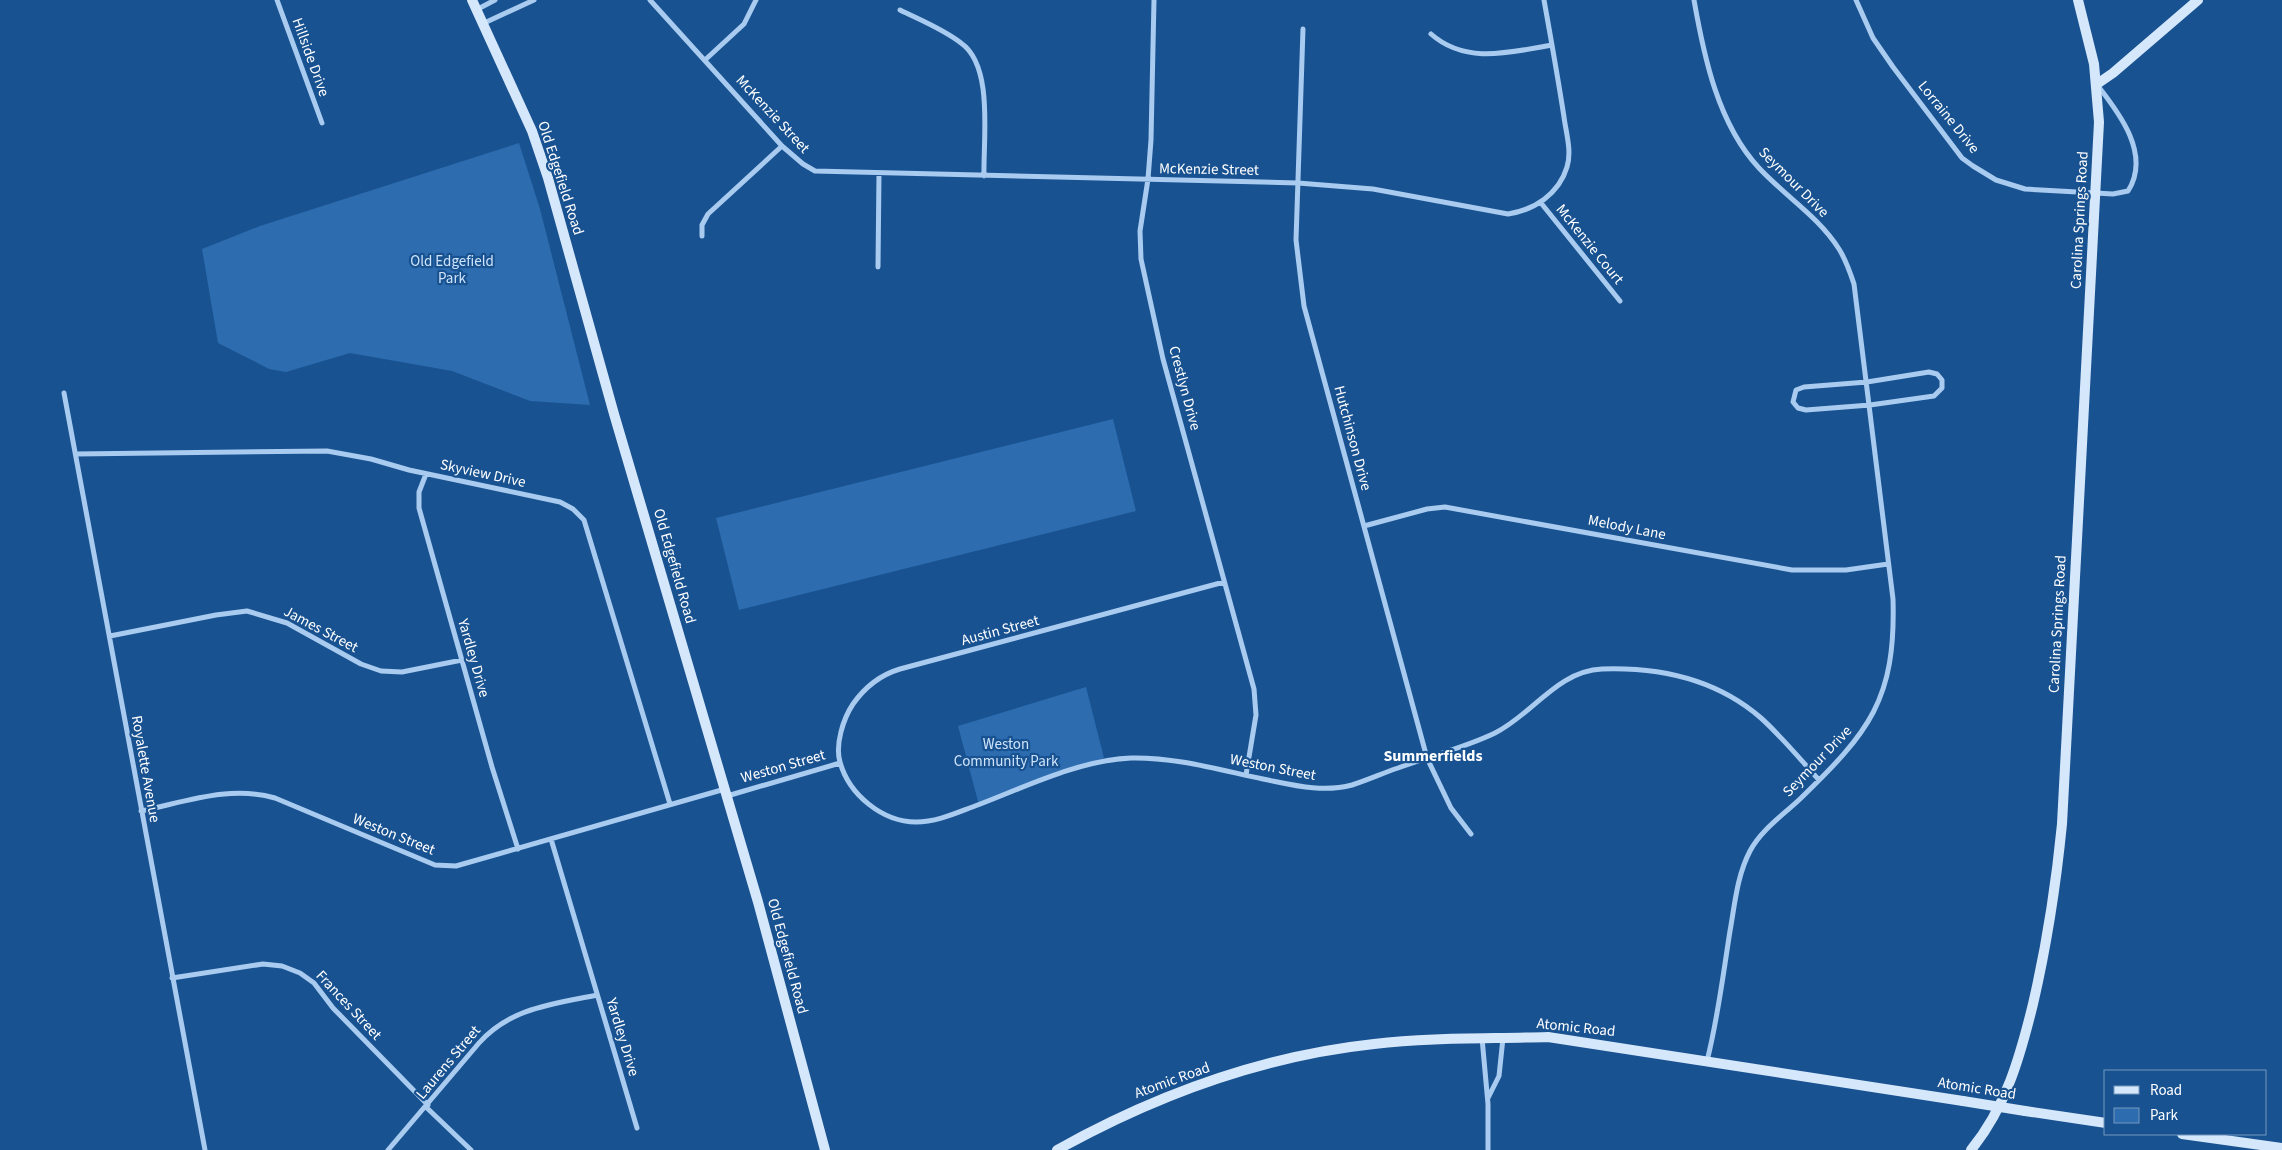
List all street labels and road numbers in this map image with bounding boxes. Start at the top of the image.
street label: Hillside Drive [287,15,334,99]
street label: McKenzie Street [731,71,814,158]
street label: Lorraine Drive [1913,77,1984,158]
street label: Old Edgefield Road [532,118,589,238]
street label: Seymour Drive [1754,142,1834,222]
street label: Carolina Springs Road [2065,151,2094,290]
street label: McKenzie Street [1159,158,1259,181]
street label: McKenzie Court [1551,200,1628,289]
street label: Crestlyn Drive [1163,344,1206,433]
street label: Hutchinson Drive [1328,383,1377,493]
street label: Skyview Drive [438,454,528,493]
street label: Old Edgefield Road [648,506,701,626]
street label: Melody Lane [1586,510,1668,545]
street label: Carolina Springs Road [2043,555,2072,694]
street label: James Street [280,601,362,658]
street label: Austin Street [959,610,1041,651]
street label: Yardley Drive [452,615,495,700]
street label: Royalette Avenue [126,714,165,824]
street label: Seymour Drive [1778,721,1857,802]
street label: Weston Street [738,744,828,789]
street label: Weston Street [1228,749,1318,786]
street label: Weston Street [350,808,438,860]
street label: Old Edgefield Road [762,896,813,1016]
street label: Frances Street [311,966,387,1045]
street label: Yardley Drive [600,994,644,1079]
street label: Atomic Road [1536,1013,1616,1042]
street label: Laurens Street [411,1021,486,1104]
street label: Atomic Road [1131,1057,1213,1104]
street label: Atomic Road [1936,1072,2018,1105]

